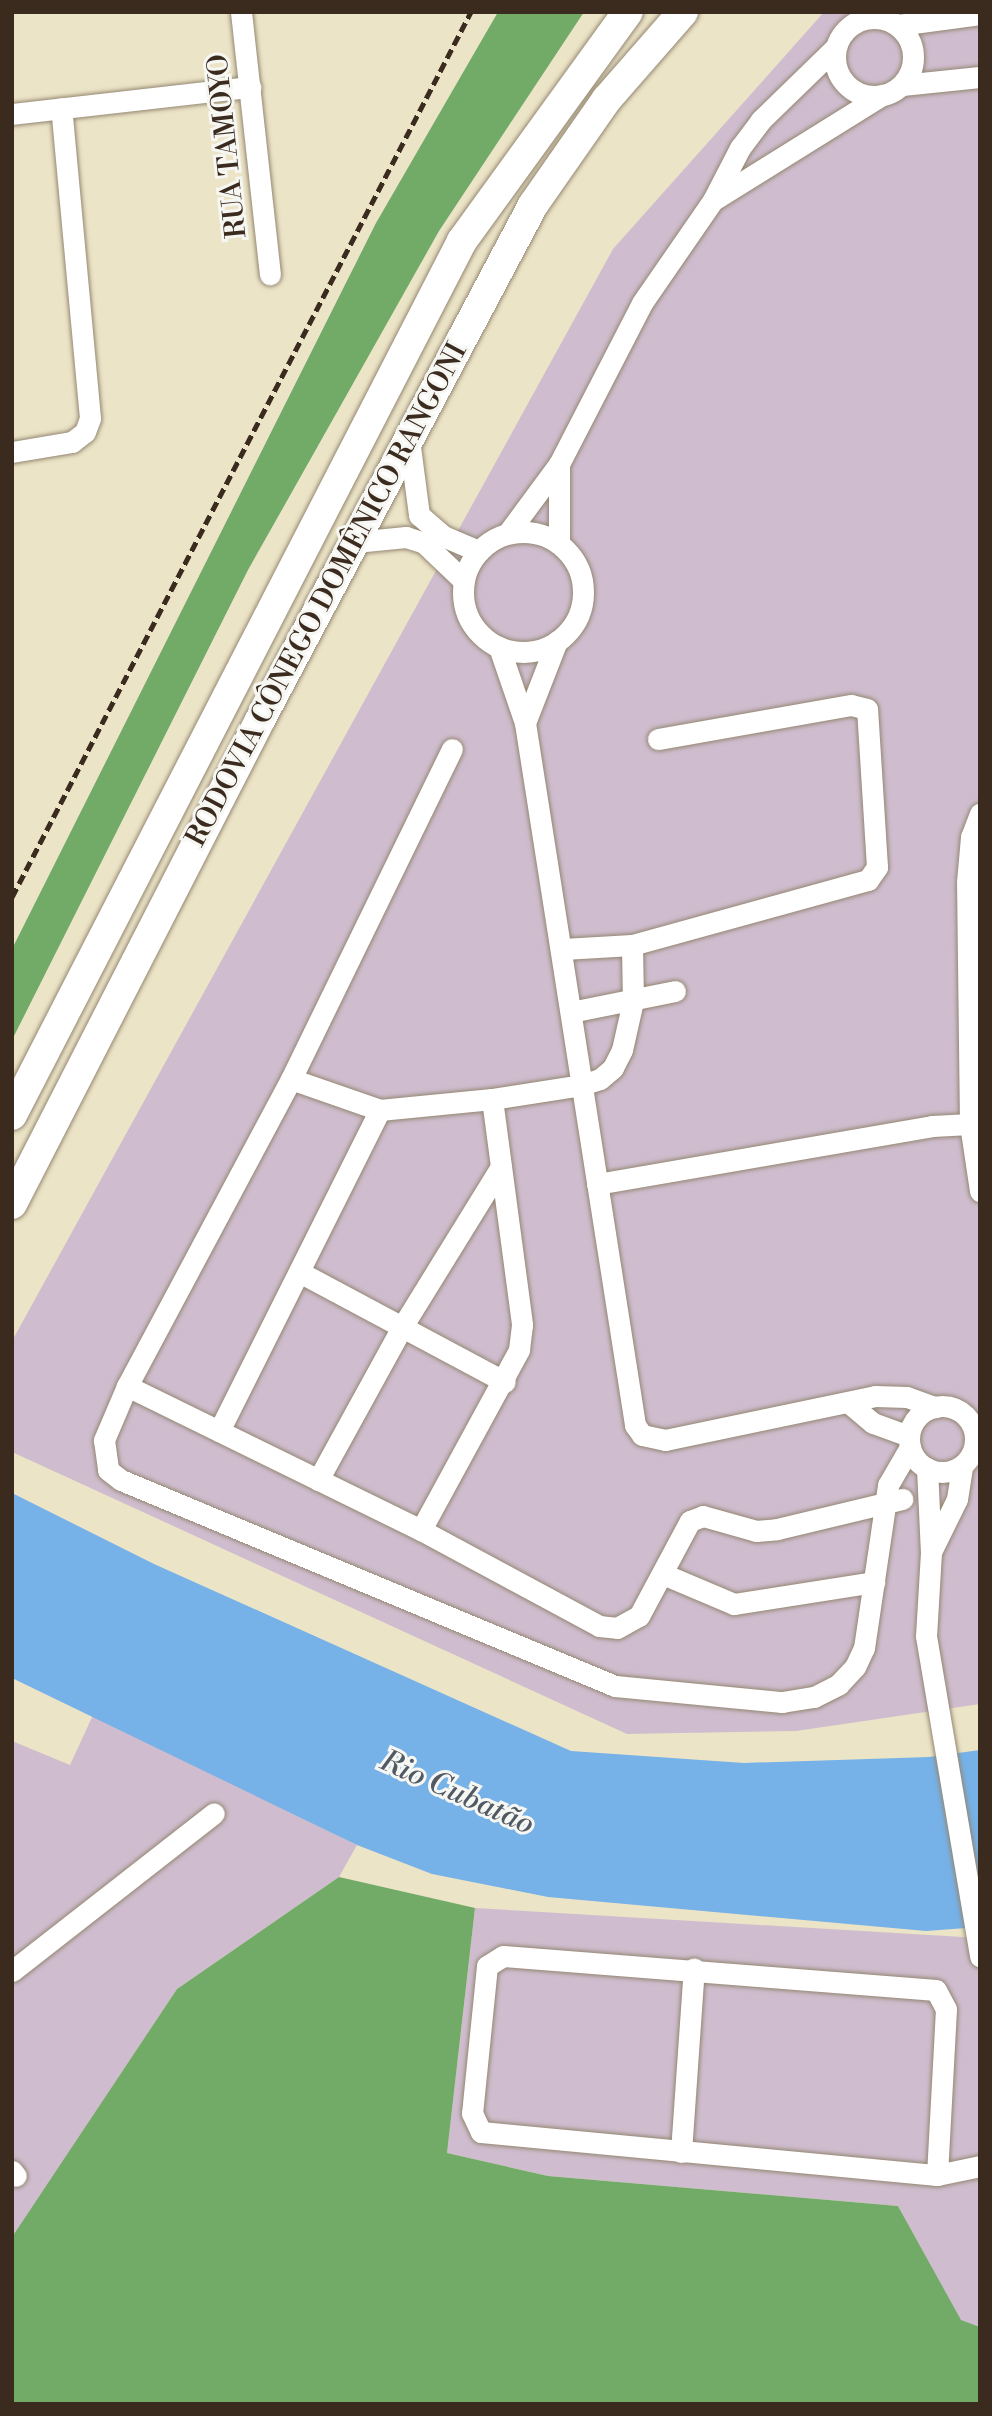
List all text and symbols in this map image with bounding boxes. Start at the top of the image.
street label: RUA TAMOYO [202,52,254,240]
street label: RODOVIA CÔNEGO DOMÊNICO RANGONI [179,338,475,852]
water label: Rio Cubatão [375,1743,539,1843]

